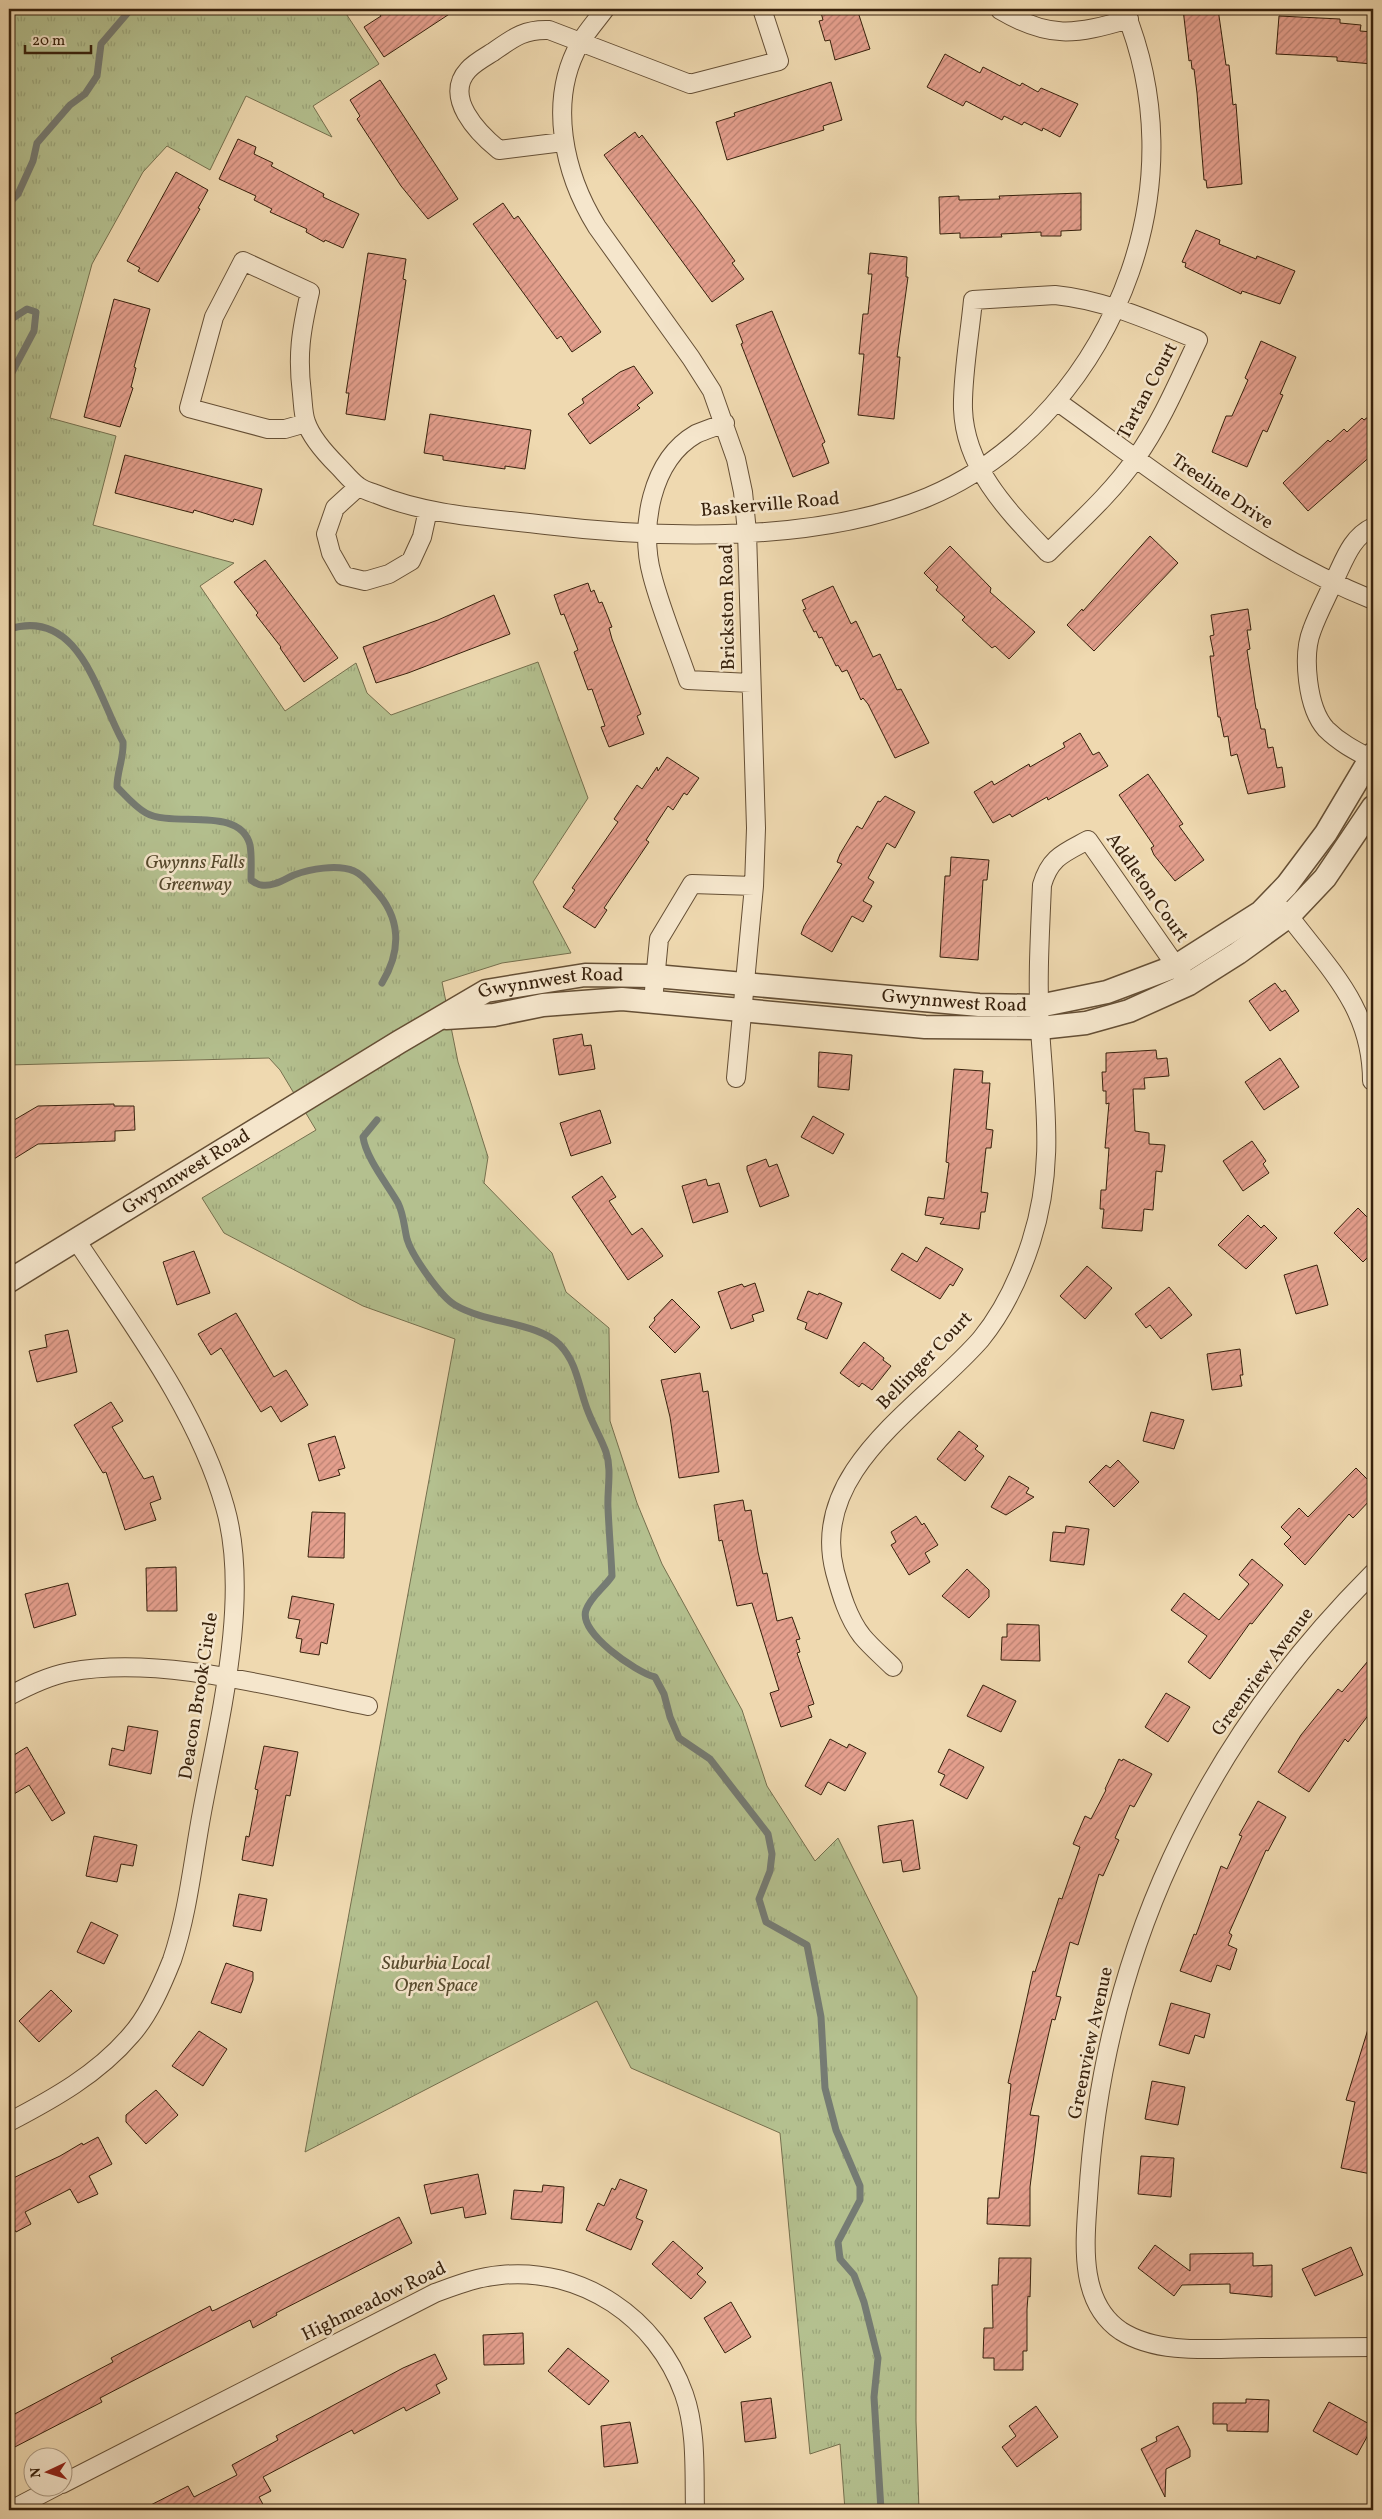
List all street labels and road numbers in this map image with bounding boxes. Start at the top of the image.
street label: Tartan Court [1112,338,1185,444]
street label: Treeline Drive [1166,448,1278,536]
street label: Baskerville Road [699,486,841,524]
street label: Brickston Road [714,543,742,671]
street label: Addleton Court [1099,828,1195,948]
street label: Gwynnwest Road [473,962,624,1006]
street label: Gwynnwest Road [880,983,1027,1019]
street label: Gwynnwest Road [117,1123,255,1222]
street label: Bellinger Court [871,1306,979,1416]
street label: Greenview Avenue [1206,1602,1320,1742]
street label: Deacon Brook Circle [173,1611,225,1781]
street label: Greenview Avenue [1062,1964,1120,2122]
street label: Highmeadow Road [297,2256,451,2348]

